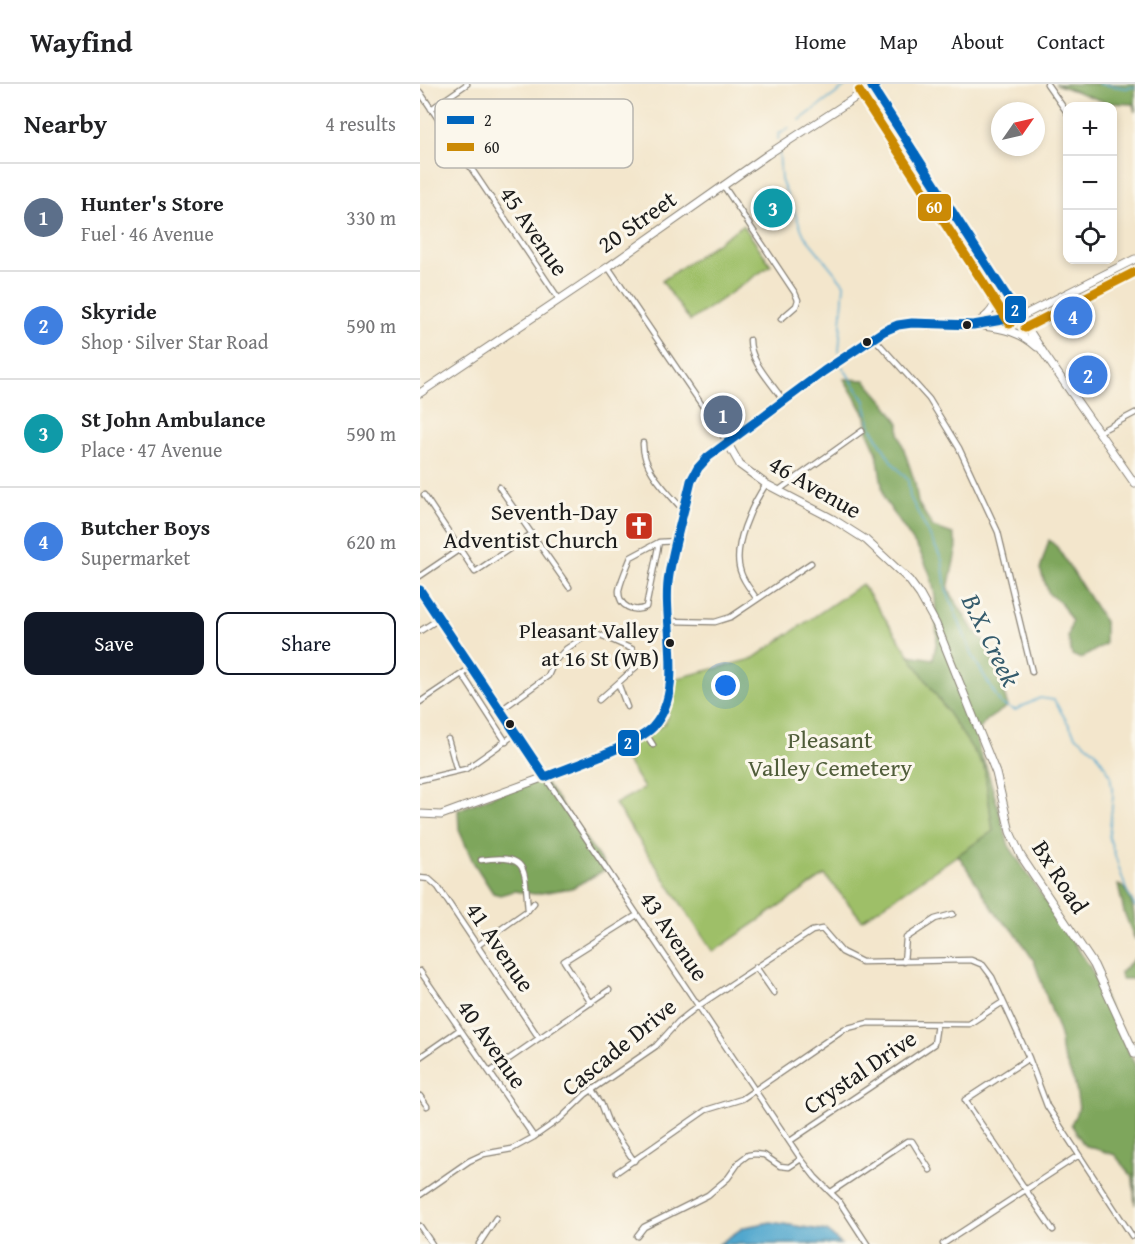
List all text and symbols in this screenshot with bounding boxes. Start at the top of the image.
text: Wayfind [30,21,132,62]
text: Home [795,26,846,57]
text: Map [879,26,918,57]
text: About [951,26,1004,57]
text: Contact [1037,26,1105,57]
legend [435,99,633,168]
north arrow [991,102,1045,156]
map controls [1063,102,1117,264]
button: + [1063,102,1117,156]
text: Nearby [24,104,107,143]
text: 2 [484,108,492,132]
text: 4 results [325,109,396,138]
text: 60 [484,135,500,159]
button: − [1063,156,1117,210]
street label: 45 Avenue [491,179,577,283]
street label: 20 Street [590,181,684,261]
pin: 3 [754,186,792,230]
text: Hunter's Store [81,187,224,219]
line badge: 60 [917,193,952,222]
text: 60 [926,195,942,219]
text: 1 [38,203,49,232]
text: 330 m [346,203,396,232]
button: locate [1063,210,1117,264]
text: Fuel · 46 Avenue [81,219,214,248]
pin: 4 [1054,294,1092,338]
text: Skyride [81,295,157,327]
line badge: 2 [1004,295,1027,324]
text: 2 [1011,298,1019,322]
text: 2 [38,311,49,340]
text: 590 m [346,311,396,340]
unlabelled marker [961,319,973,331]
text: Shop · Silver Star Road [81,327,268,356]
unlabelled marker [861,336,873,348]
pin: 2 [1068,352,1108,398]
pin: 1 [704,392,742,438]
text: St John Ambulance [81,403,265,435]
text: 3 [38,419,49,448]
text: 590 m [346,419,396,448]
text: Place · 47 Avenue [81,435,222,464]
street label: 46 Avenue [762,446,868,527]
place label: Seventh-Day Adventist Church [443,494,619,557]
church icon: Seventh-Day Adventist Church [623,510,655,542]
text: Butcher Boys [81,511,210,543]
text: 4 [38,527,49,556]
text: 620 m [346,527,396,556]
text: Supermarket [81,543,190,572]
water label: B.X. Creek [952,586,1031,693]
button: Save [24,612,204,675]
button: Share [216,612,396,675]
place label: Pleasant Valley at 16 St (WB) [519,614,659,674]
marker: Pleasant Valley at 16 St (WB) [664,637,676,649]
your location [711,671,740,700]
unlabelled marker [504,718,516,730]
park label: Pleasant Valley Cemetery [748,722,912,785]
line badge: 2 [617,729,640,757]
text: 2 [624,731,632,755]
street label: Bx Road [1024,833,1097,921]
street label: 43 Avenue [631,884,717,988]
street label: 41 Avenue [457,895,543,999]
street label: Cascade Drive [554,989,684,1104]
street label: 40 Avenue [449,992,536,1096]
street label: Crystal Drive [796,1021,923,1122]

